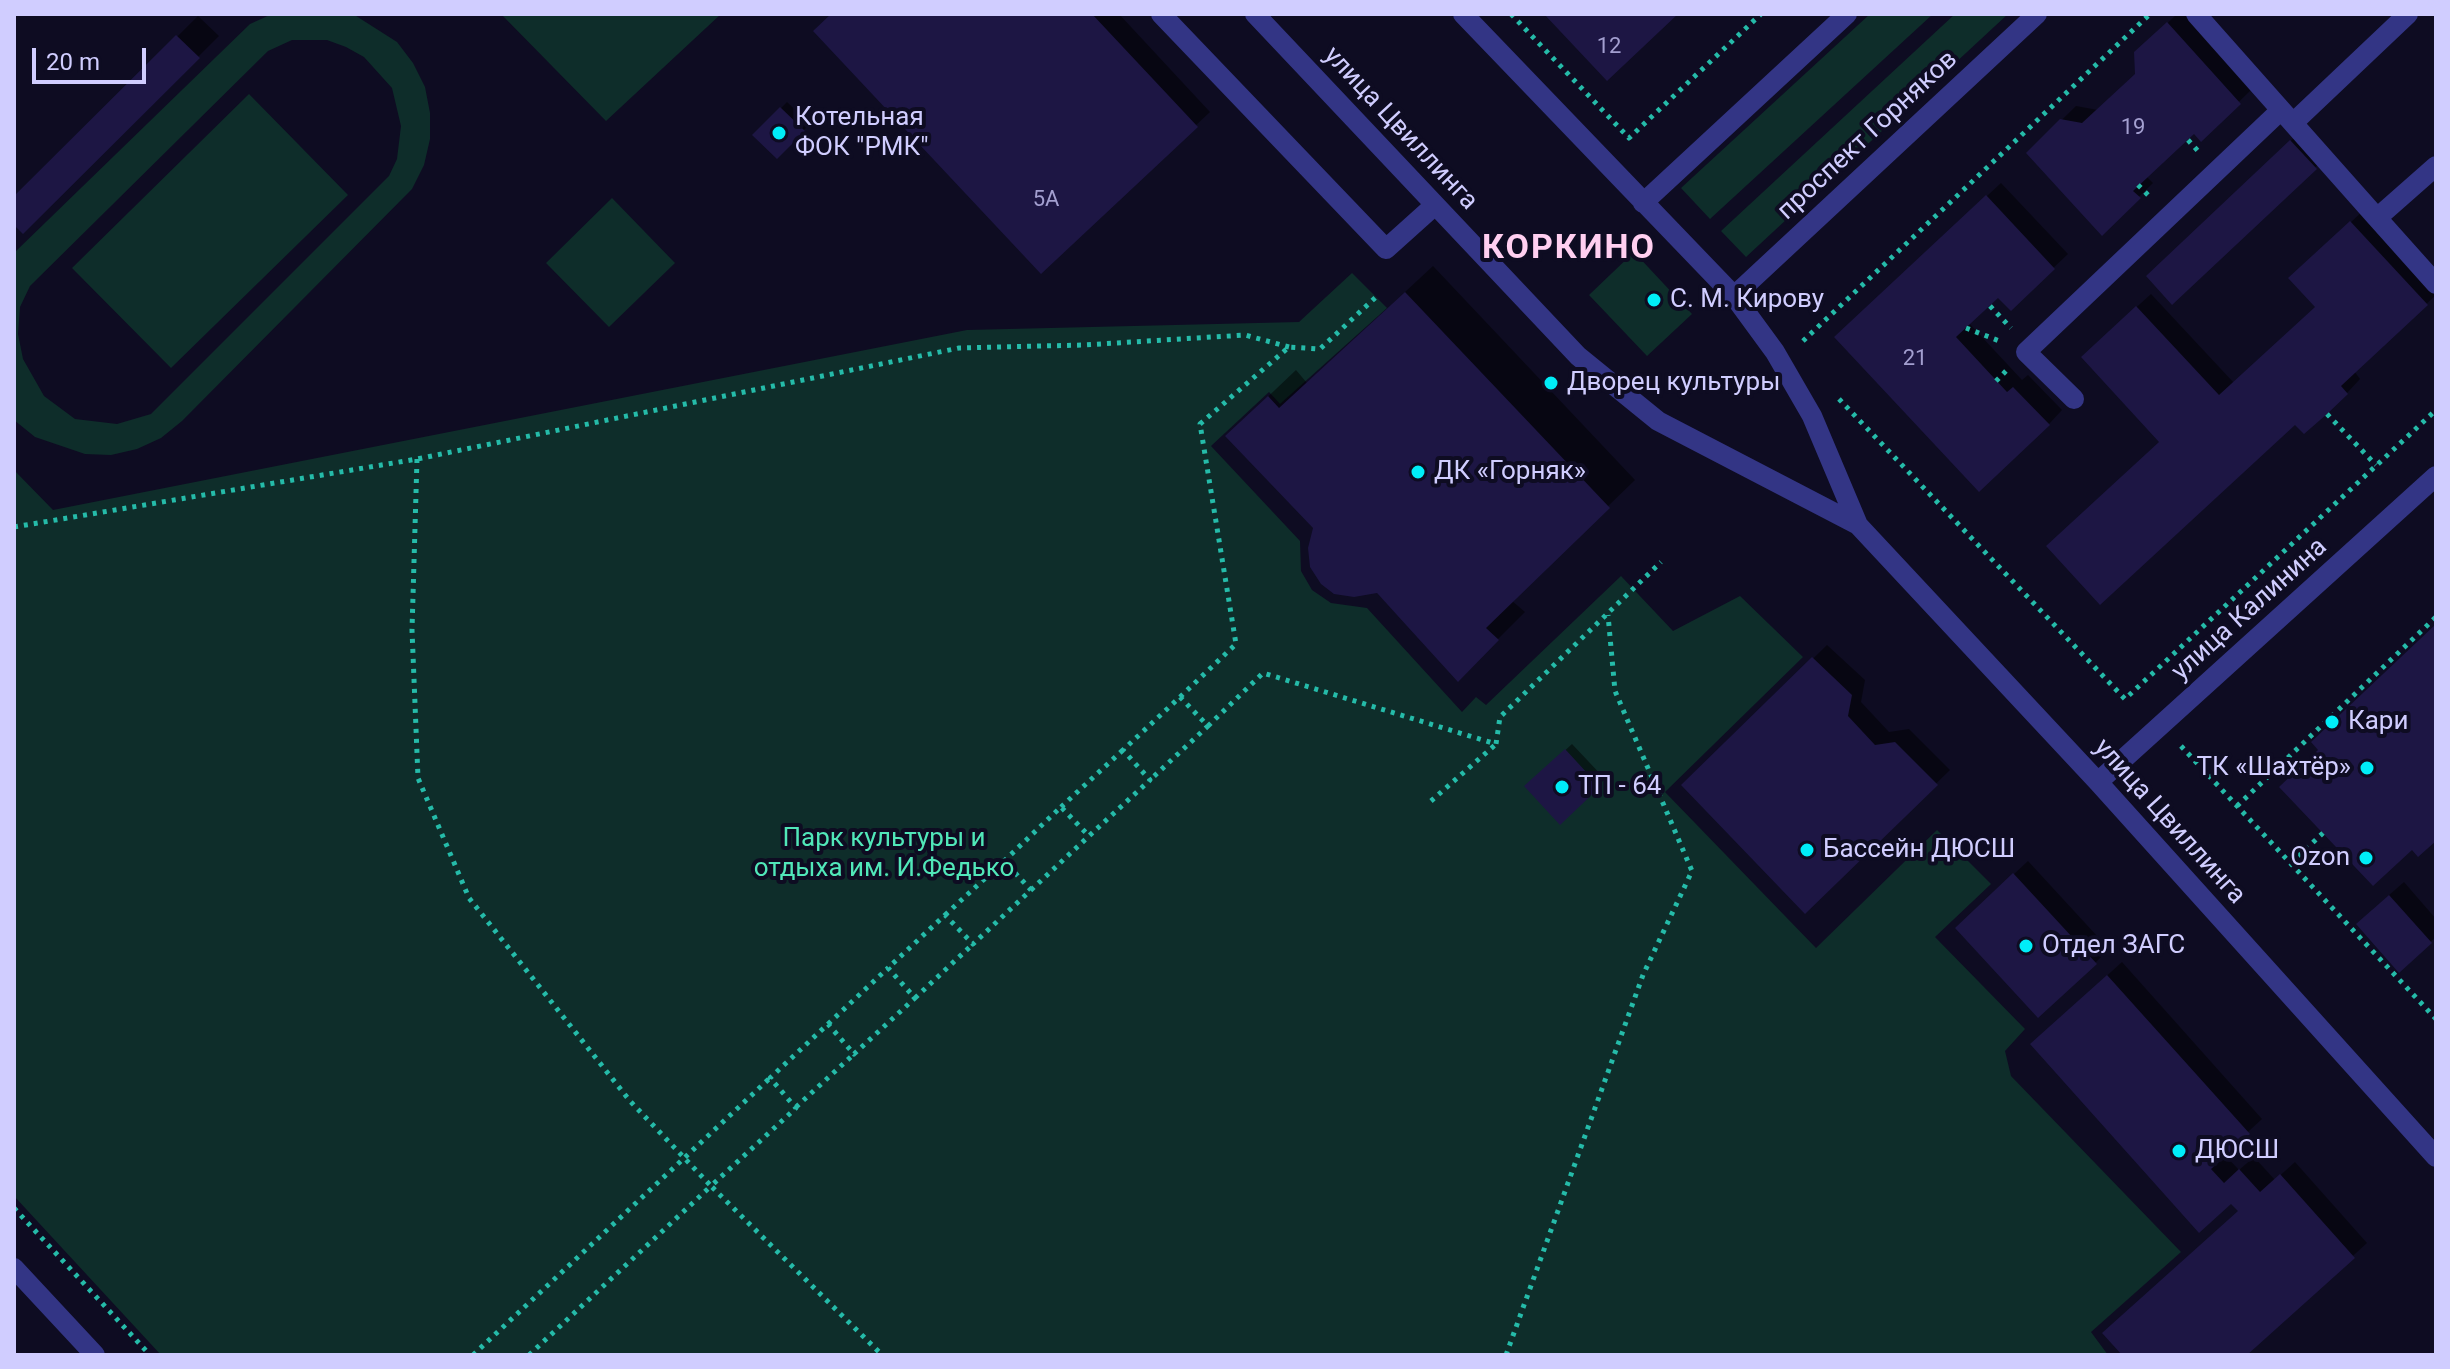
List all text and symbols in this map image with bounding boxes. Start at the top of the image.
scale bar [36,32,150,82]
house number: 12 [1597,34,1621,60]
street label: улица Цвиллинга [1316,41,1484,217]
street label: проспект Горняков [1772,45,1964,227]
text: 20 m [46,48,100,76]
place label: Котельная ФОК "РМК" [795,102,929,164]
house number: 19 [2121,115,2145,141]
marker: Котельная ФОК "РМК" [770,124,788,142]
house number: 5А [1033,187,1059,213]
district label: КОРКИНО [1482,229,1656,269]
place label: С. М. Кирову [1670,284,1824,316]
marker: С. М. Кирову [1645,291,1663,309]
house number: 21 [1903,346,1927,372]
place label: Дворец культуры [1567,367,1780,399]
marker: Дворец культуры [1542,374,1560,392]
place label: ДК «Горняк» [1434,456,1586,488]
marker: ДК «Горняк» [1409,463,1427,481]
street label: улица Калинина [2166,532,2334,688]
place label: Кари [2348,706,2408,738]
marker: Кари [2323,713,2341,731]
street label: улица Цвиллинга [2087,733,2251,911]
place label: ТК «Шахтёр» [2197,752,2351,784]
marker: ТК «Шахтёр» [2358,759,2376,777]
place label: ТП - 64 [1578,771,1661,803]
marker: ТП - 64 [1553,778,1571,796]
park label: Парк культуры и отдыха им. И.Федько [754,823,1014,884]
place label: Бассейн ДЮСШ [1823,834,2015,866]
marker: Бассейн ДЮСШ [1798,841,1816,859]
place label: Ozon [2290,842,2350,874]
marker: Ozon [2357,849,2375,867]
place label: Отдел ЗАГС [2042,930,2185,962]
marker: Отдел ЗАГС [2017,937,2035,955]
place label: ДЮСШ [2195,1135,2279,1167]
marker: ДЮСШ [2170,1142,2188,1160]

